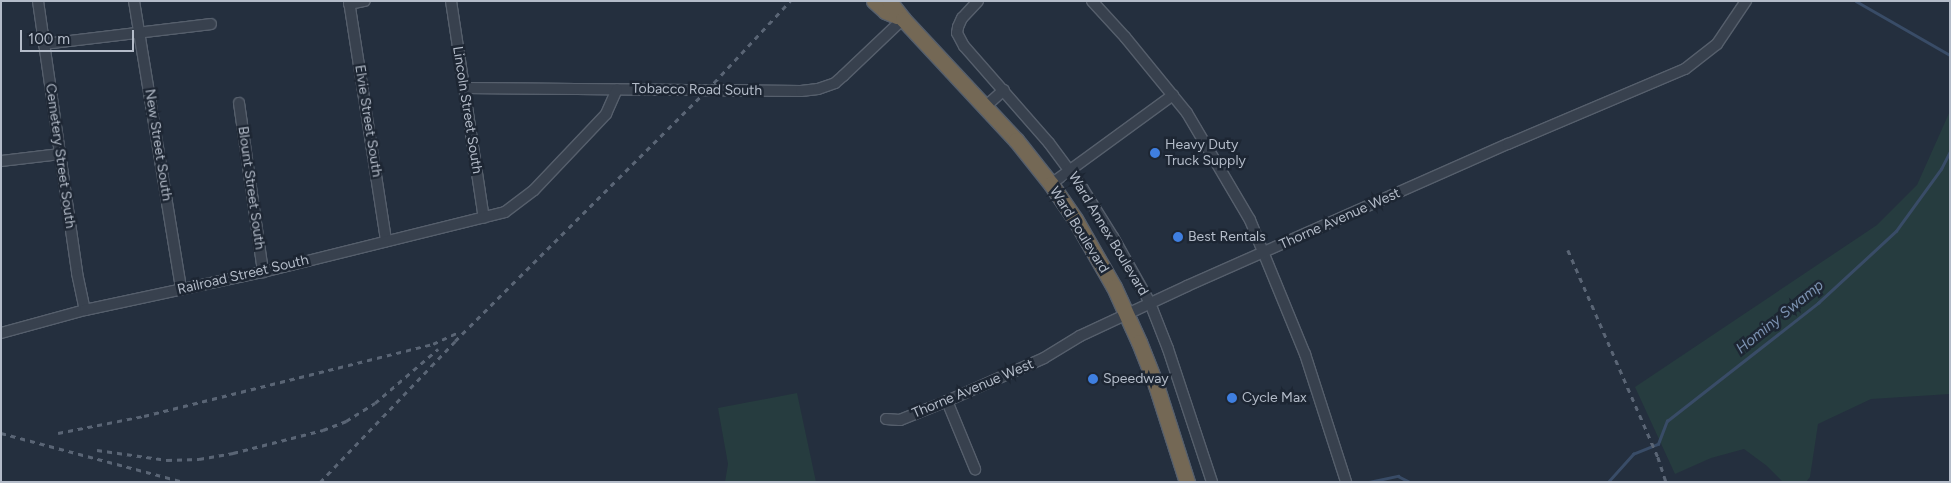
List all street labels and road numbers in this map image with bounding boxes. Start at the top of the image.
street label: Lincoln Street South [449,45,485,175]
street label: Elvie Street South [351,64,385,178]
street label: Tobacco Road South [632,80,762,100]
street label: Cemetery Street South [42,83,78,229]
street label: New Street South [141,88,175,202]
street label: Blount Street South [234,125,268,251]
street label: Ward Annex Boulevard [1064,169,1152,299]
street label: Ward Boulevard [1046,184,1112,276]
street label: Thorne Avenue West [1277,185,1403,253]
street label: Railroad Street South [176,252,310,298]
street label: Thorne Avenue West [910,356,1036,422]

